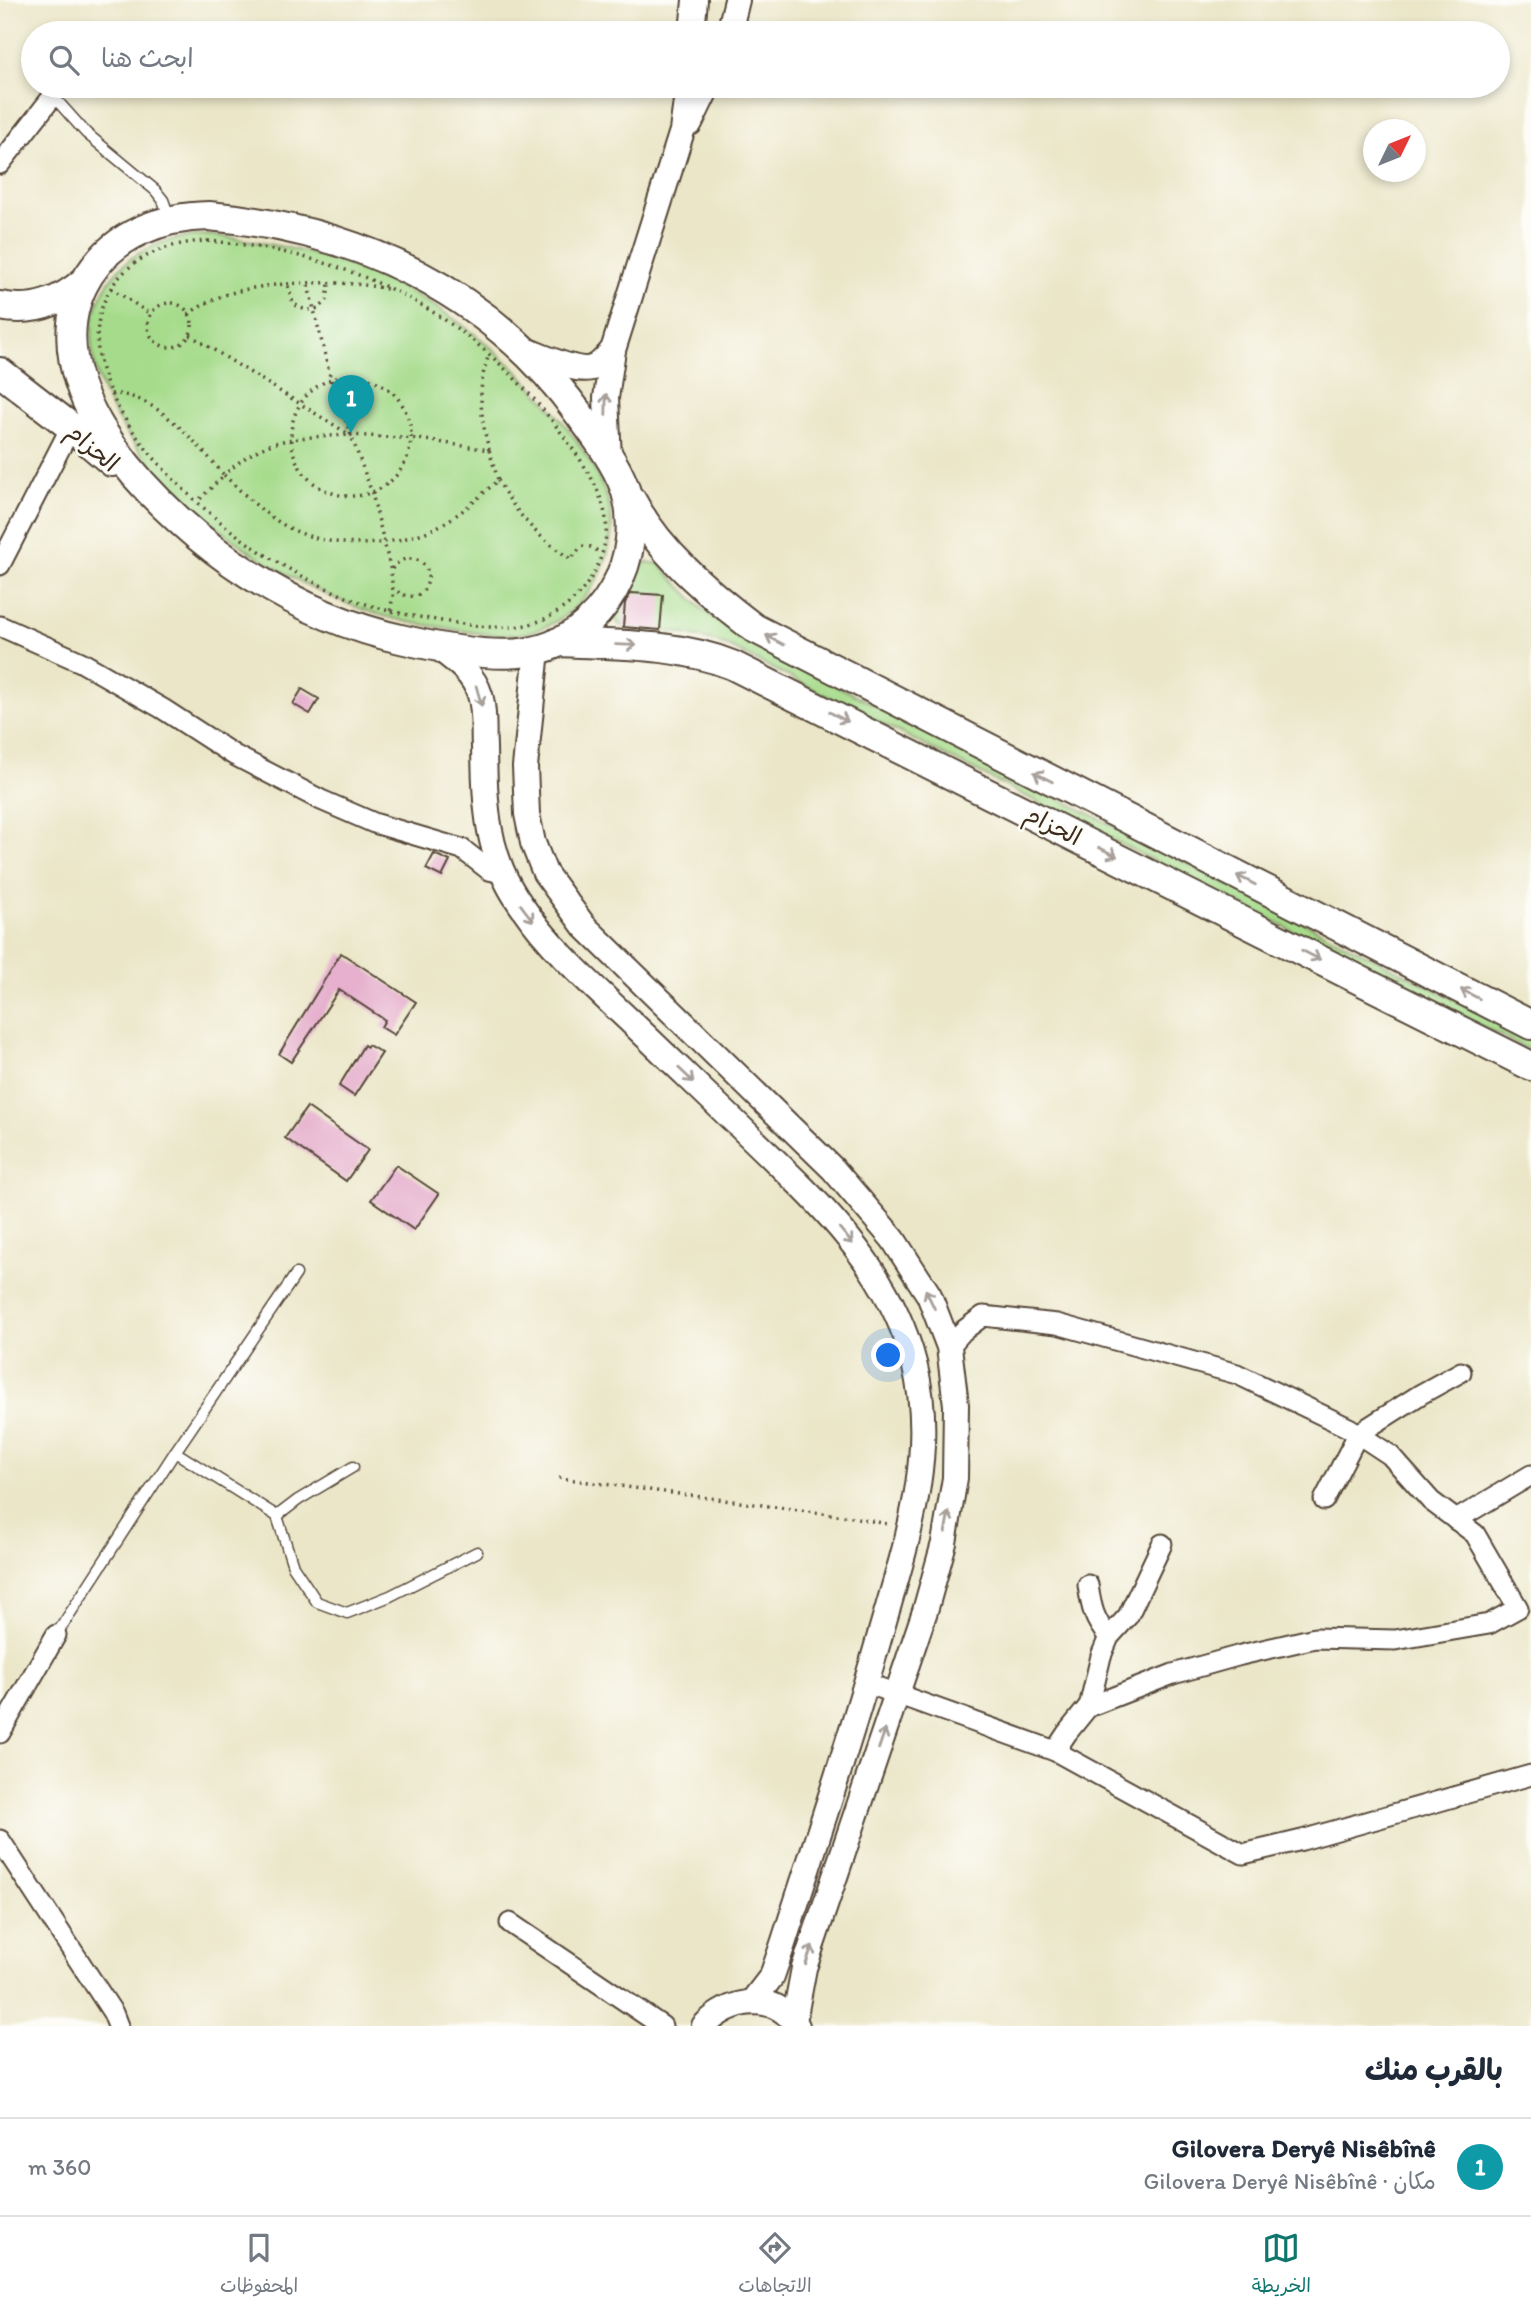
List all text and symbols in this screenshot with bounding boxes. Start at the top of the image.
search box [21,21,1510,98]
icon: search [45,41,83,79]
text: ابحث هنا [101,42,194,74]
north arrow [1363,119,1426,182]
pin: 1 [328,375,374,433]
one-way arrow [599,393,613,416]
street label: الحزام [58,416,125,481]
one-way arrow [765,632,786,646]
one-way arrow [614,639,637,652]
one-way arrow [473,685,486,707]
one-way arrow [828,711,849,725]
one-way arrow [1033,769,1054,783]
street label: الحزام [1018,798,1086,855]
one-way arrow [1097,846,1118,859]
one-way arrow [1236,872,1257,886]
one-way arrow [519,903,534,922]
one-way arrow [1300,948,1321,962]
one-way arrow [1460,987,1481,1001]
one-way arrow [677,1067,694,1084]
one-way arrow [839,1227,854,1245]
one-way arrow [923,1289,936,1310]
your location [871,1338,905,1372]
one-way arrow [941,1511,955,1534]
one-way arrow [877,1729,889,1751]
one-way arrow [804,1944,816,1966]
text: بالقرب منك [1365,2051,1503,2088]
text: Gilovera Deryê Nisêbînê [1172,2132,1436,2164]
text: 360 m [28,2153,91,2181]
text: 1 [1475,2153,1485,2181]
text: مكان · Gilovera Deryê Nisêbînê [1143,2167,1436,2195]
tab: المحفوظات [220,2229,298,2302]
tab: الاتجاهات [738,2229,812,2302]
tab: الخريطة [1252,2229,1311,2302]

